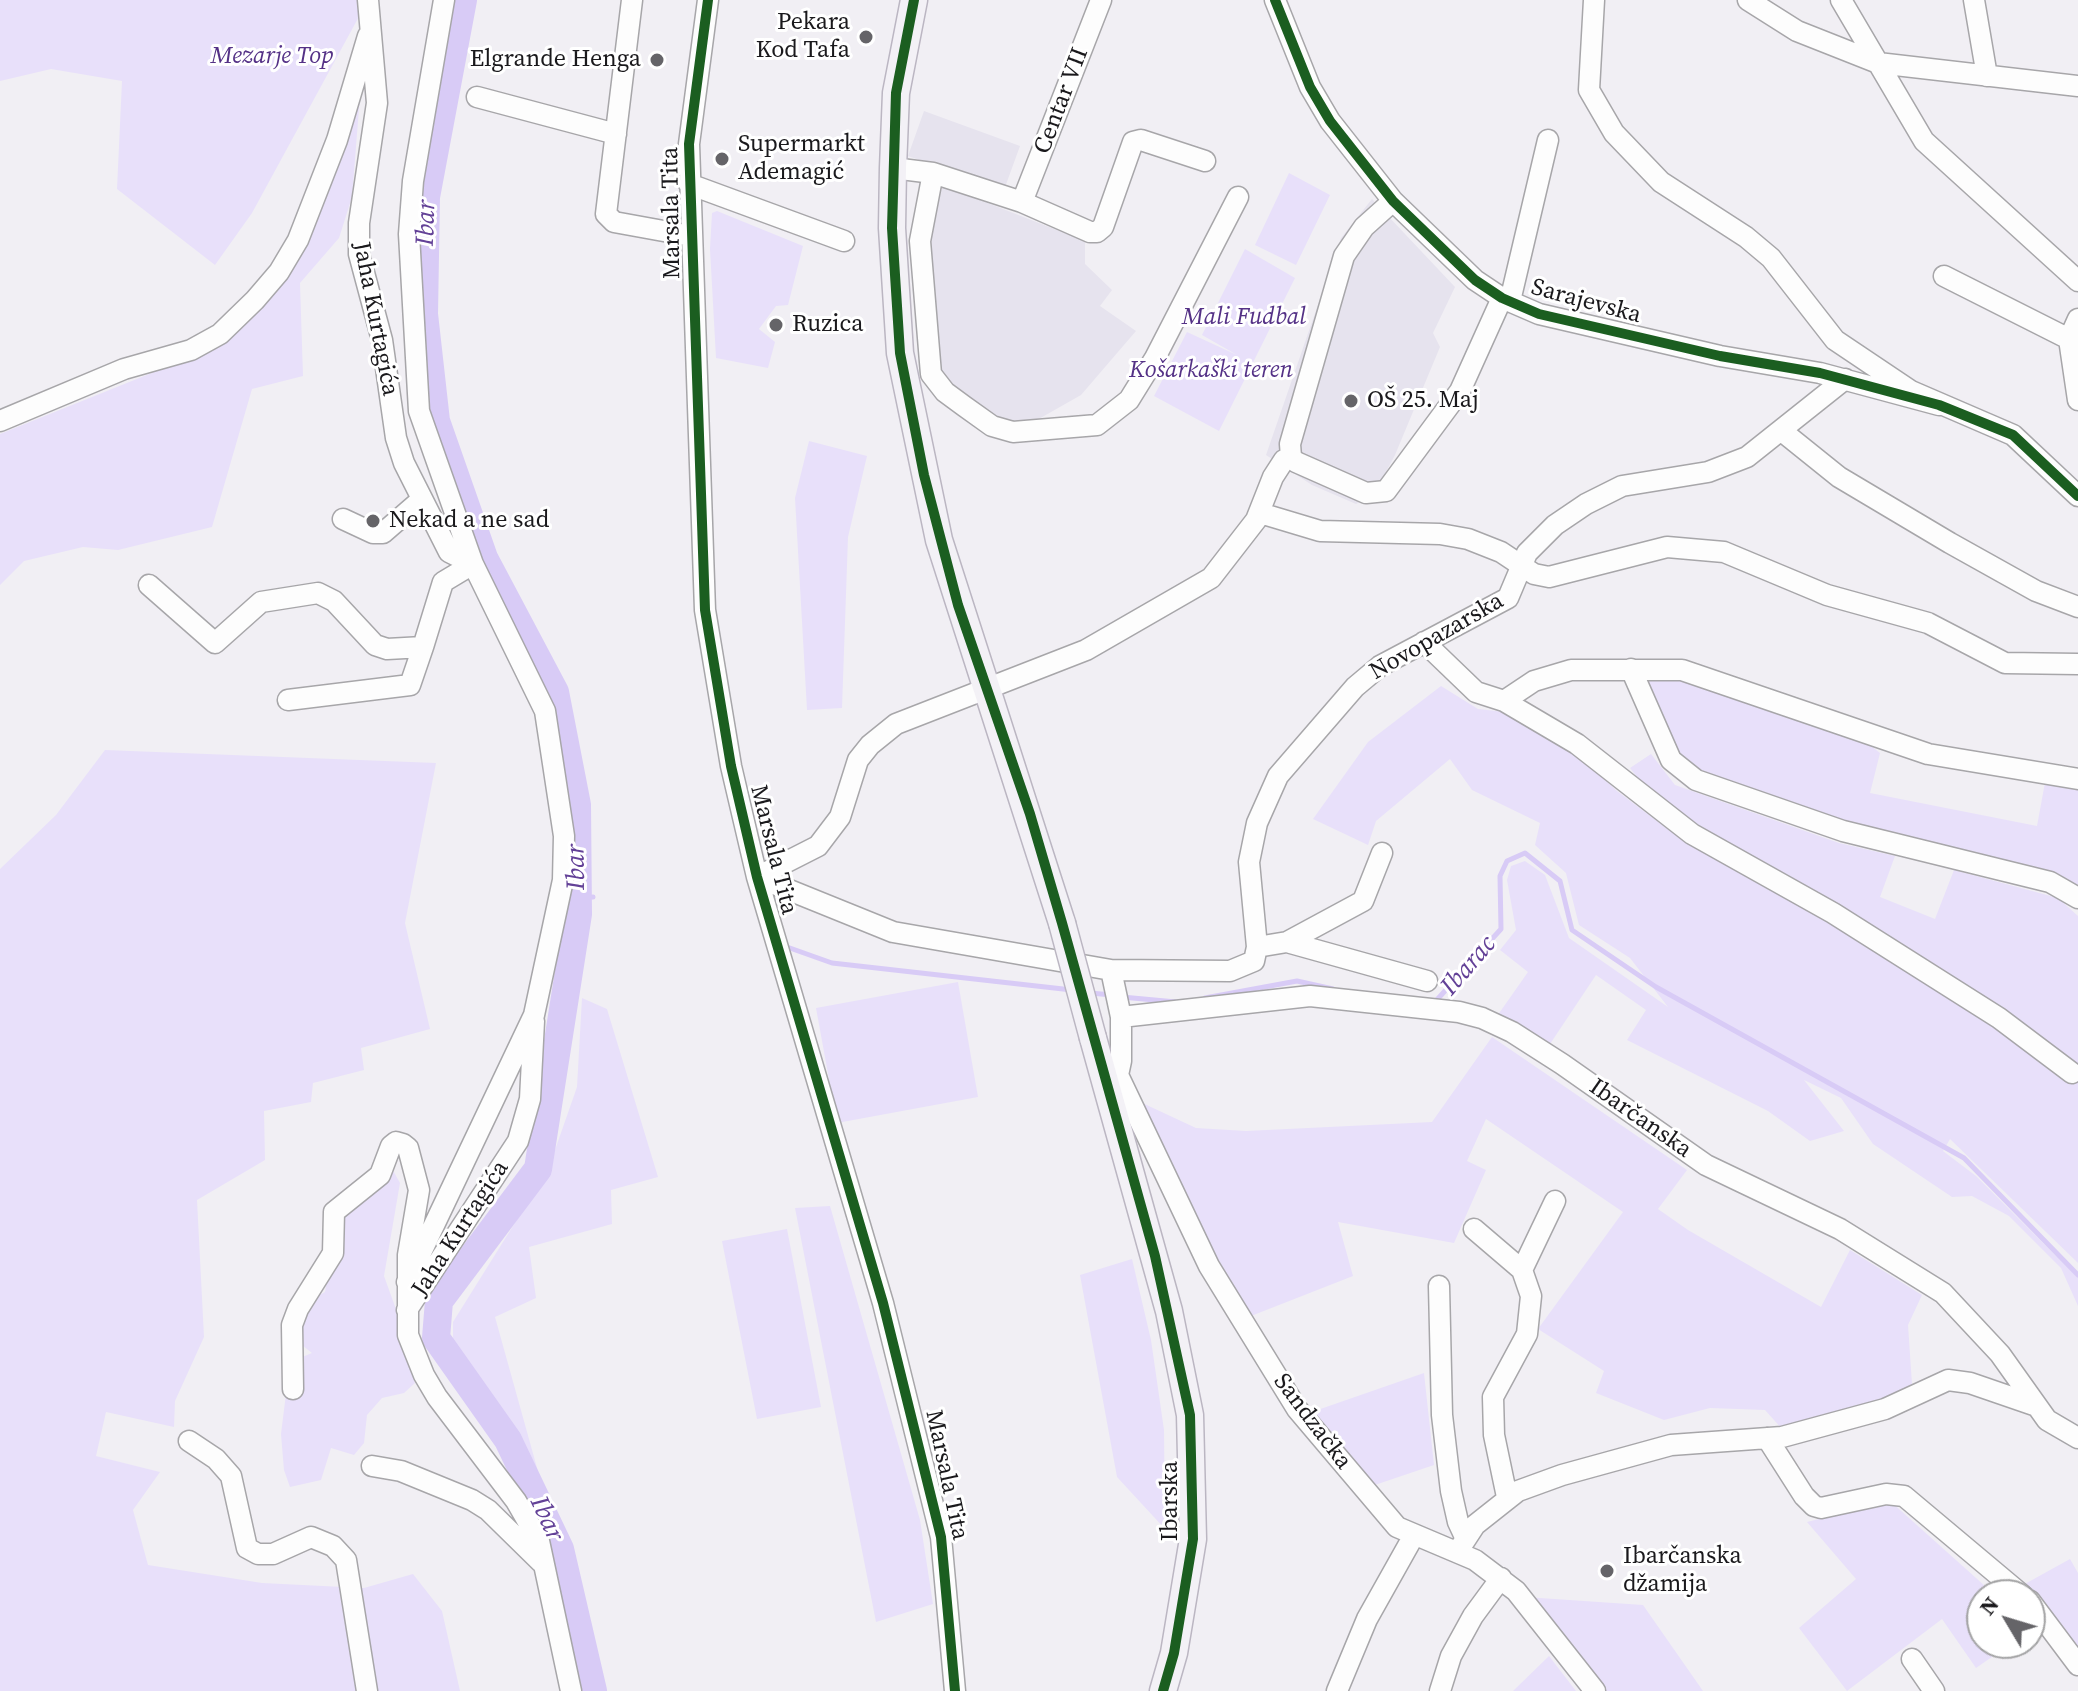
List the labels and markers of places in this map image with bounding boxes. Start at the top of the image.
place label: Pekara Kod Tafa [756,9,850,65]
marker: Pekara Kod Tafa [857,28,875,46]
place label: Elgrande Henga [470,46,641,74]
marker: Elgrande Henga [648,51,666,69]
place label: Supermarkt Ademagić [738,131,865,187]
marker: Supermarkt Ademagić [713,150,731,168]
place label: Ruzica [792,311,863,339]
marker: Ruzica [767,316,785,334]
place label: OŠ 25. Maj [1367,387,1479,415]
marker: OŠ 25. Maj [1342,392,1360,410]
place label: Nekad a ne sad [389,507,549,535]
marker: Nekad a ne sad [364,512,382,530]
place label: Ibarčanska džamija [1623,1543,1742,1599]
marker: Ibarčanska džamija [1598,1562,1616,1580]

